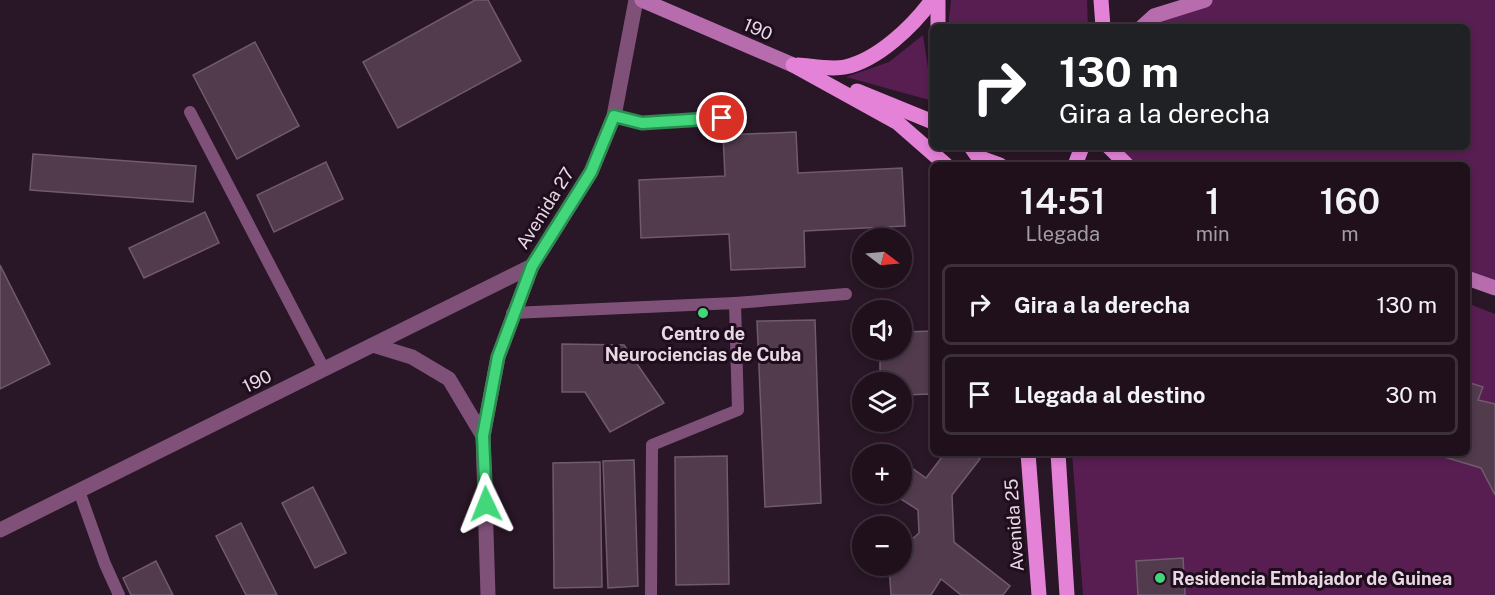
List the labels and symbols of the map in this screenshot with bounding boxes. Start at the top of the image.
street label: 190 [740,14,776,44]
pin [696,92,747,143]
street label: Avenida 27 [512,163,578,253]
north arrow [852,228,912,288]
marker: Centro de Neurociencias de Cuba [696,306,710,320]
place label: Centro de Neurociencias de Cuba [605,323,801,365]
street label: 190 [239,365,275,397]
position arrow [454,472,518,536]
street label: Avenida 25 [1000,478,1028,572]
place label: Residencia Embajador de Guinea [1172,568,1452,589]
marker: Residencia Embajador de Guinea [1153,571,1167,585]

